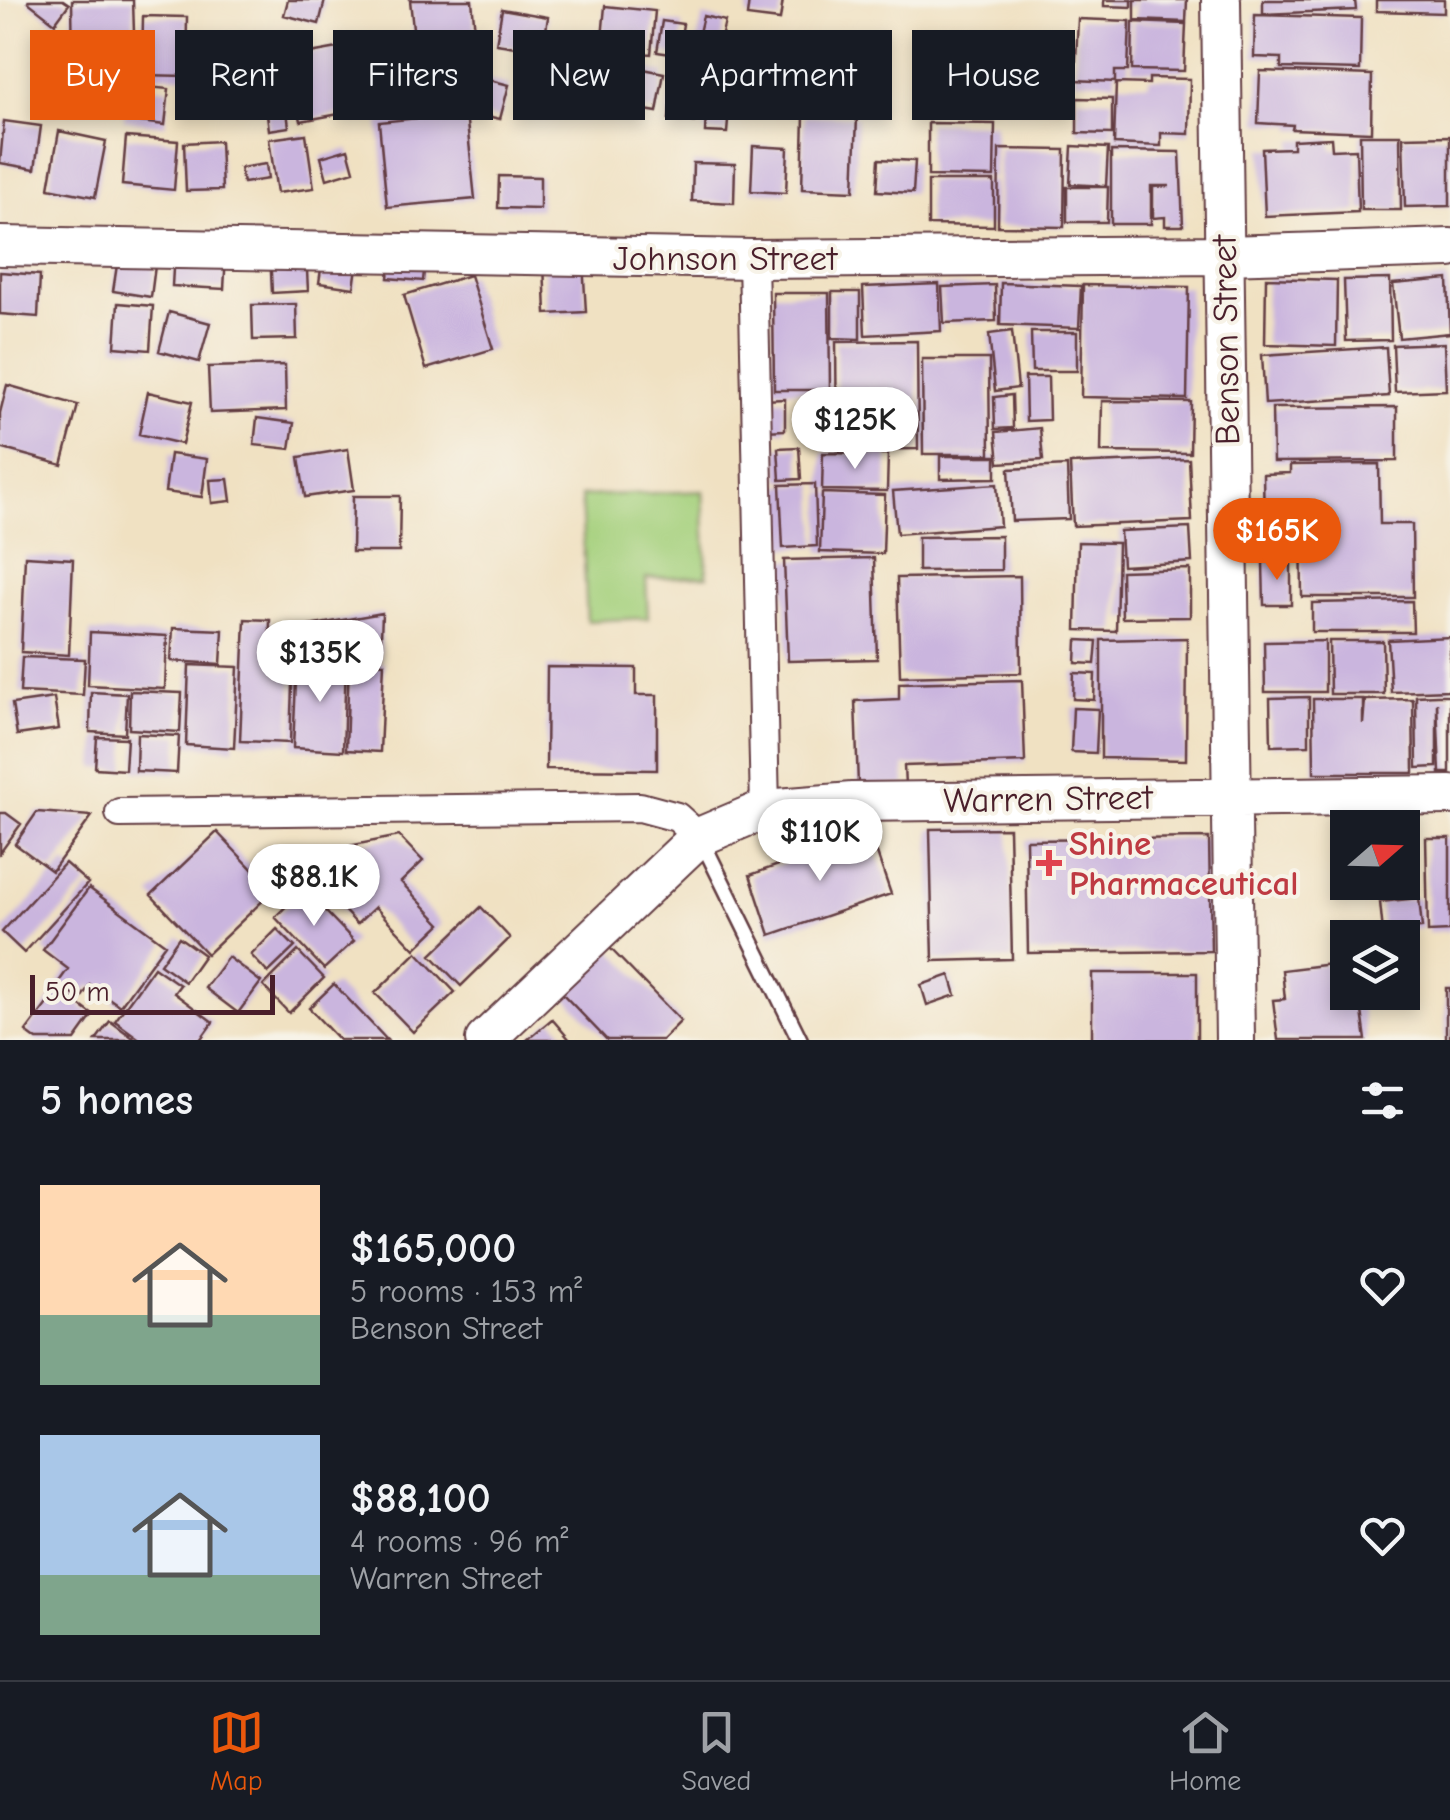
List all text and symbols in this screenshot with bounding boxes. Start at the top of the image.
chip: Buy [30,30,155,120]
chip: Rent [175,30,313,120]
chip: Filters [333,30,493,120]
chip: New [513,30,645,120]
chip: Apartment [665,30,892,120]
chip: House [912,30,1075,120]
street label: Benson Street [1204,234,1248,445]
street label: Johnson Street [613,238,838,279]
pin: $125K [785,387,925,472]
text: $125K [814,401,896,438]
pin: $165K [1207,498,1347,583]
text: $165K [1235,512,1319,549]
pin: $135K [250,620,390,705]
text: $135K [279,634,361,671]
street label: Warren Street [943,777,1154,821]
pin: $110K [750,799,890,884]
north arrow [1330,810,1420,900]
map controls [1330,810,1420,1010]
text: $110K [780,813,860,850]
place label: Shine Pharmaceutical [1069,823,1299,904]
pin: $88.1K [233,844,395,929]
marker: Shine Pharmaceutical [1038,852,1060,874]
text: $88.1K [270,858,358,895]
button: layers [1330,920,1420,1010]
scale bar [30,970,275,1014]
text: 50 m [45,976,110,1008]
icon: filters [1355,1073,1410,1128]
text: 5 homes [40,1076,193,1125]
text: $165,000 [350,1224,516,1273]
icon: home [120,1225,240,1345]
icon: heart [1355,1258,1410,1313]
text: 5 rooms · 153 m² [350,1273,582,1310]
text: Benson Street [350,1310,542,1347]
text: $88,100 [350,1474,491,1523]
icon: home [120,1475,240,1595]
icon: heart [1355,1508,1410,1563]
text: 4 rooms · 96 m² [350,1523,568,1560]
text: Warren Street [350,1560,541,1597]
tab: Map [209,1705,264,1797]
tab: Saved [681,1705,751,1797]
tab: Home [1169,1705,1241,1797]

